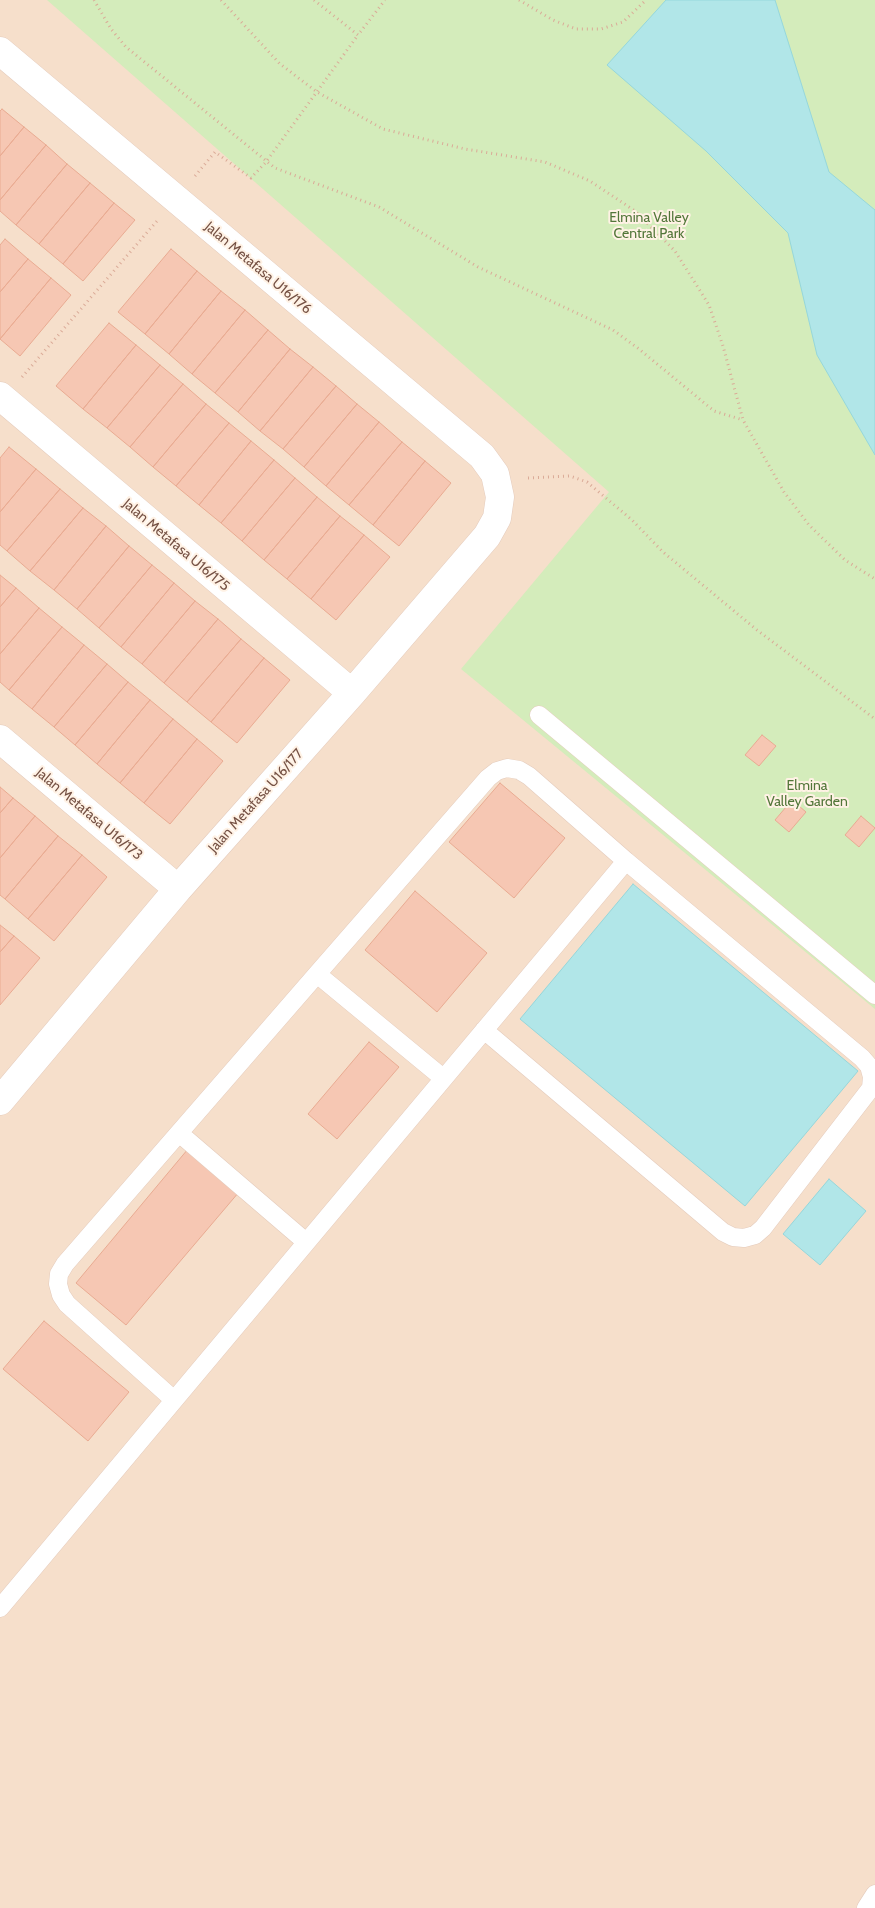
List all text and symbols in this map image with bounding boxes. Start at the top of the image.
park label: Elmina Valley Central Park [609,210,689,242]
street label: Jalan Metafasa U16/176 [201,218,315,318]
street label: Jalan Metafasa U16/175 [119,495,233,595]
street label: Jalan Metafasa U16/177 [205,746,307,856]
street label: Jalan Metafasa U16/173 [32,764,146,864]
park label: Elmina Valley Garden [766,778,848,810]

